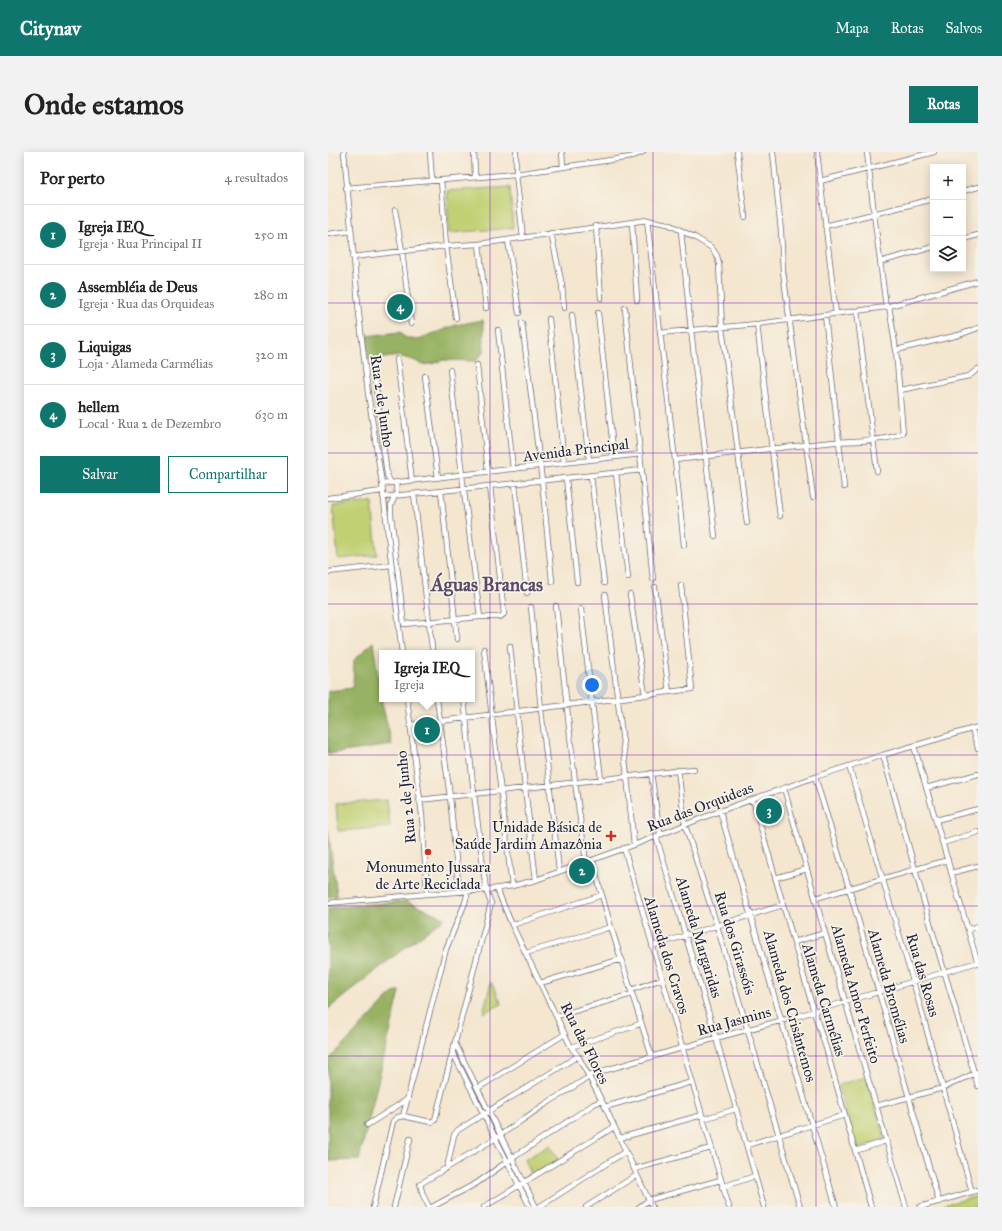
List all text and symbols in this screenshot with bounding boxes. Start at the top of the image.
text: Citynav [20,17,81,40]
text: Mapa [835,20,869,37]
text: Rotas [891,20,924,37]
text: Salvos [946,20,982,37]
button: Rotas [909,86,978,123]
text: Onde estamos [24,87,184,122]
map controls [930,164,966,272]
button: + [930,164,966,200]
text: Por perto [40,168,105,189]
text: 4 resultados [225,170,288,186]
button: − [930,200,966,236]
text: Igreja IEQ [78,218,144,236]
text: 1 [50,227,56,243]
text: 250 m [254,227,288,243]
text: Igreja · Rua Principal II [78,236,202,252]
button: layers [930,236,966,272]
text: Assembléia de Deus [78,278,198,296]
text: 2 [50,287,56,303]
text: 280 m [253,287,288,303]
pin: 4 [387,292,413,322]
text: Igreja · Rua das Orquideas [78,296,214,312]
text: Liquigas [78,338,131,356]
text: 3 [50,347,56,363]
text: 320 m [255,347,288,363]
street label: Rua 2 de Junho [366,353,397,449]
text: Loja · Alameda Carmélias [78,356,213,372]
text: hellem [78,398,119,416]
text: 4 [49,407,57,423]
text: 630 m [255,407,288,423]
text: Local · Rua 2 de Dezembro [78,416,221,432]
street label: Avenida Principal [521,434,631,466]
button: Salvar [40,456,160,493]
button: Compartilhar [168,456,288,493]
district label: Águas Brancas [429,572,543,597]
popup [379,650,475,702]
text: Igreja IEQ [394,659,460,677]
your location [582,675,602,695]
text: Igreja [394,677,424,693]
pin: 1 [414,715,440,745]
street label: Rua 2 de Junho [392,749,421,844]
street label: Rua das Orquideas [644,778,756,836]
pin: 3 [756,796,782,826]
place label: Unidade Básica de Saúde Jardim Amazônia [455,818,603,854]
marker: Unidade Básica de Saúde Jardim Amazônia [605,830,617,842]
marker: Monumento Jussara de Arte Reciclada [423,847,433,857]
pin: 2 [569,856,595,886]
place label: Monumento Jussara de Arte Reciclada [365,858,491,893]
street label: Alameda Margaridas [672,873,726,1000]
street label: Rua dos Girassóis [711,889,759,997]
street label: Alameda dos Cravos [640,893,694,1016]
street label: Alameda Amor Perfeito [827,921,885,1066]
street label: Alameda Bromélias [864,926,914,1045]
street label: Alameda dos Crisântemos [759,927,820,1084]
street label: Rua das Rosas [903,931,943,1019]
street label: Alameda Carmélias [798,940,850,1059]
street label: Rua das Flores [557,999,613,1087]
street label: Rua Jasmins [695,1002,773,1040]

